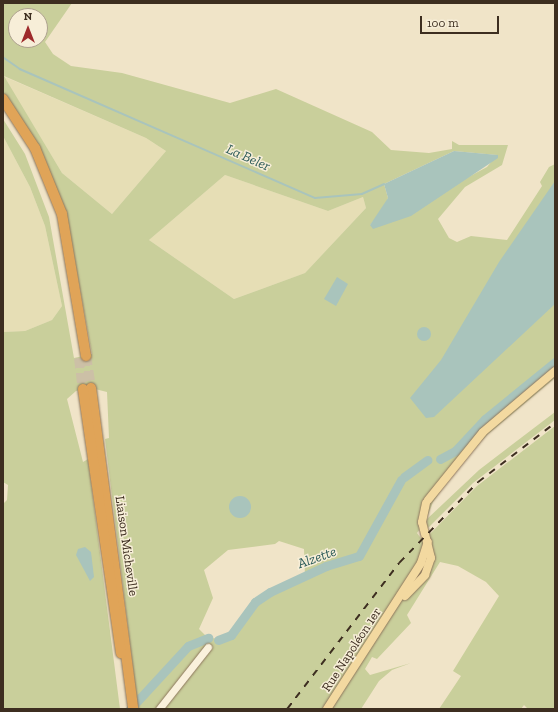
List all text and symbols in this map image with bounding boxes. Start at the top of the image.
north arrow [8,8,48,48]
scale bar [422,8,501,34]
text: N [24,10,32,23]
text: 100 m [427,16,459,30]
water label: La Beler [223,141,273,175]
street label: Liaison Micheville [111,495,141,597]
water label: Alzette [295,543,339,573]
street label: Rue Napoléon 1er [319,605,385,695]

